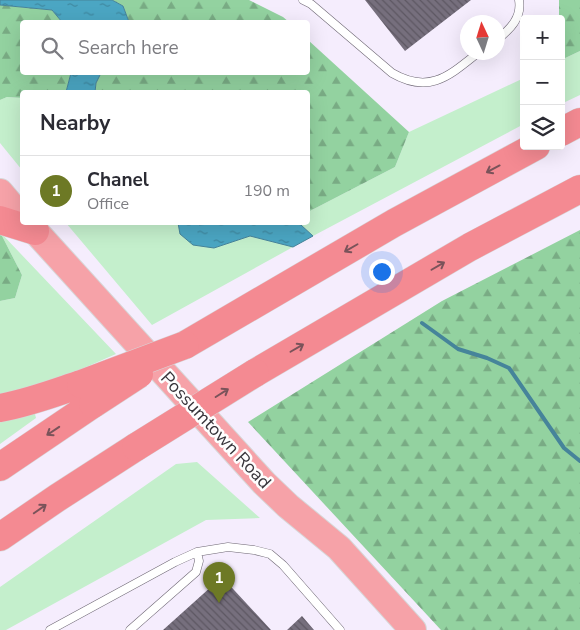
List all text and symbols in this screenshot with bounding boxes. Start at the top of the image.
north arrow [460,15,505,60]
map controls [520,15,565,150]
button: + [520,15,565,60]
search box [20,20,310,75]
icon: search [38,34,66,62]
text: Search here [78,35,179,61]
button: − [520,60,565,105]
button: layers [520,105,565,150]
text: Nearby [40,109,110,137]
one-way arrow [486,165,500,175]
text: Chanel [87,167,149,193]
text: 1 [51,180,61,202]
text: 190 m [243,180,290,202]
text: Office [87,193,129,215]
one-way arrow [344,244,358,254]
your location [369,259,395,285]
one-way arrow [430,261,444,271]
one-way arrow [290,343,304,353]
street label: Possumtown Road [155,366,277,494]
one-way arrow [215,388,229,398]
one-way arrow [46,426,60,436]
one-way arrow [33,504,47,514]
pin: 1 [203,562,235,603]

